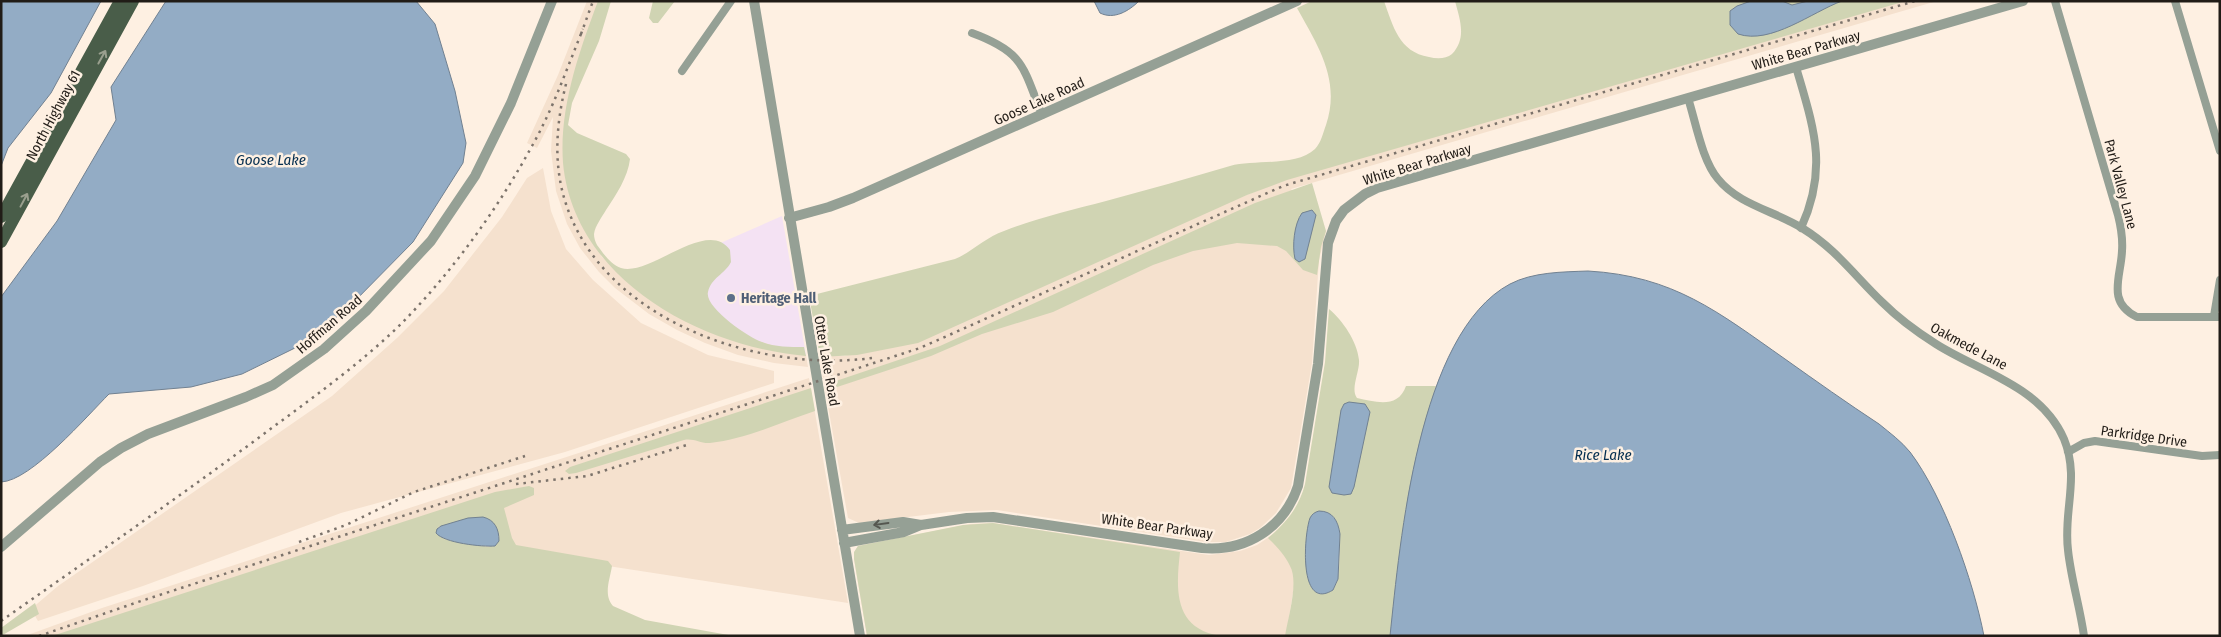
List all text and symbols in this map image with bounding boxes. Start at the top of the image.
street label: White Bear Parkway [1750,27,1863,74]
one-way arrow [97,49,107,64]
street label: North Highway 61 [23,68,84,163]
street label: Goose Lake Road [991,74,1087,129]
street label: Park Valley Lane [2100,137,2141,231]
street label: White Bear Parkway [1361,140,1474,189]
water label: Goose Lake [236,151,306,169]
one-way arrow [20,193,30,207]
place label: Heritage Hall [741,290,817,307]
street label: Hoffman Road [293,291,366,358]
marker: Heritage Hall [725,292,737,304]
street label: Otter Lake Road [810,315,843,408]
street label: Oakmede Lane [1927,319,2010,374]
street label: Parkridge Drive [2100,422,2188,451]
water label: Rice Lake [1574,446,1632,464]
street label: White Bear Parkway [1100,510,1214,543]
one-way arrow [874,520,890,530]

